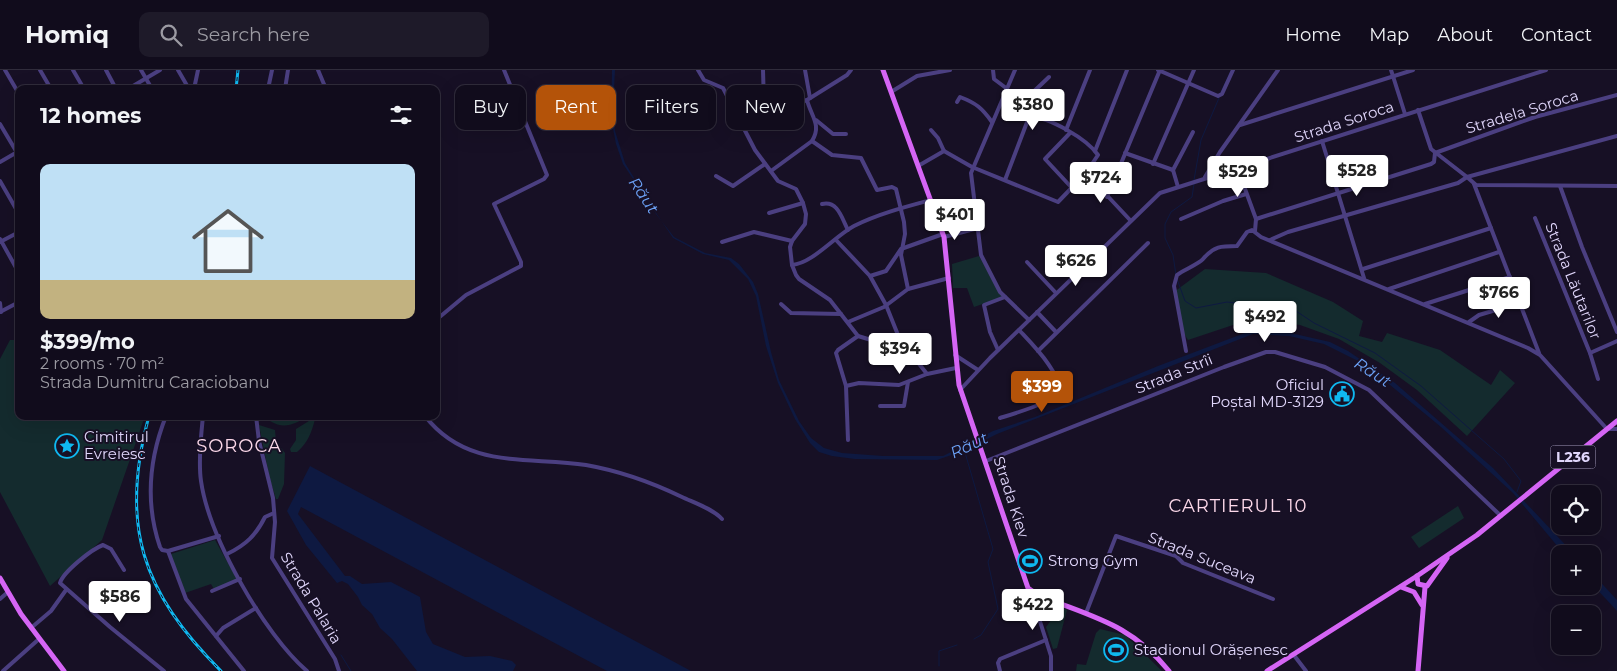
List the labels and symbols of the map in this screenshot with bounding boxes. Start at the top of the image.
street label: Stradela Sorocа [1463,85,1580,138]
pin: $380 [1003,88,1063,131]
street label: Strada Soroca [1292,96,1396,147]
pin: $528 [1327,154,1387,197]
pin: $529 [1208,156,1268,198]
pin: $724 [1071,162,1131,204]
water label: Răut [625,174,663,217]
pin: $401 [925,198,985,241]
street label: Strada Lăutarilor [1541,220,1606,342]
pin: $626 [1046,244,1106,287]
pin: $766 [1469,276,1529,319]
pin: $492 [1235,300,1295,343]
pin: $394 [870,332,930,375]
street label: Strada Strîi [1132,349,1215,398]
water label: Răut [1351,354,1395,391]
pin: $399 [1012,370,1072,413]
place label: Oficiul Poștal MD-3129 [1210,375,1324,412]
public building icon: Oficiul Poștal MD-3129 [1329,381,1355,407]
place label: Cimitirul Evreiesc [84,427,149,463]
water label: Răut [947,428,992,462]
place icon: Cimitirul Evreiesc [54,433,80,459]
district label: SOROCA [196,435,282,457]
road number: L236 [1550,446,1596,468]
street label: Strada Kiev [989,454,1034,541]
district label: CARTIERUL 10 [1169,495,1308,517]
street label: Strada Suceava [1146,527,1259,588]
street label: Strada Palaria [277,548,346,647]
sports icon: Strong Gym [1017,548,1043,574]
place label: Strong Gym [1048,551,1139,570]
pin: $586 [90,580,150,623]
pin: $422 [1003,588,1063,631]
sports icon: Stadionul Orășenesc [1103,637,1129,663]
place label: Stadionul Orășenesc [1134,640,1288,660]

